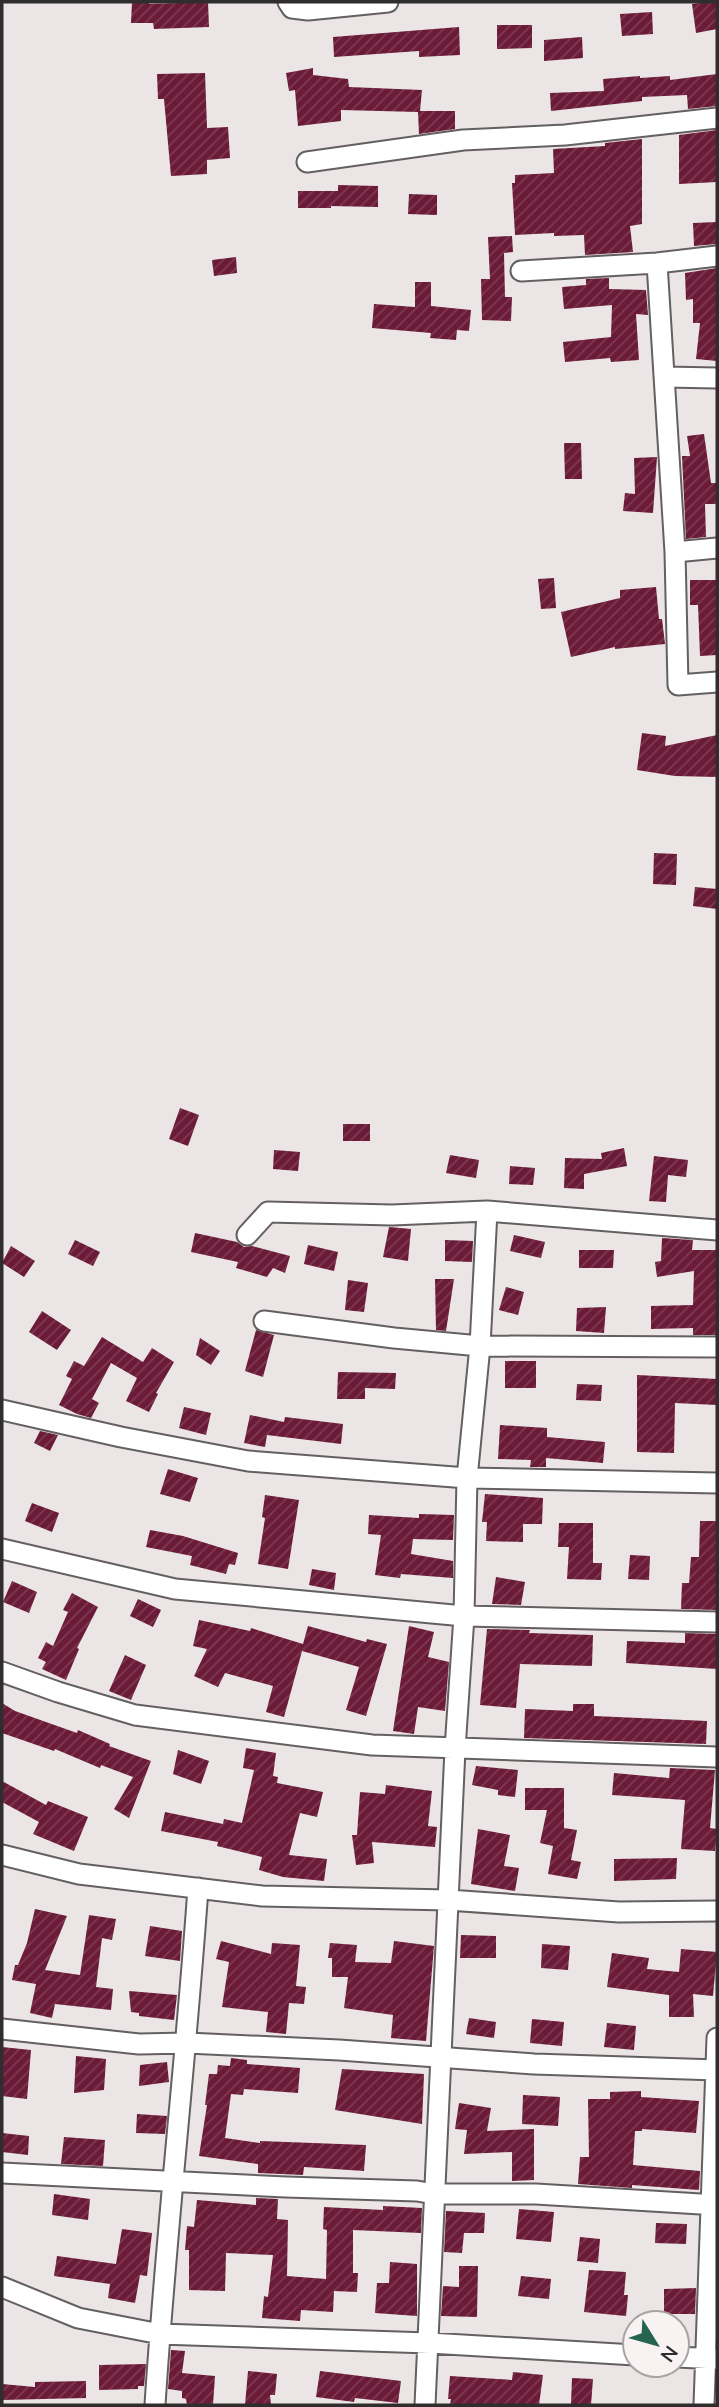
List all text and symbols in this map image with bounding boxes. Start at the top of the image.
north arrow [621,2309,691,2379]
text: N [656,2341,683,2367]

